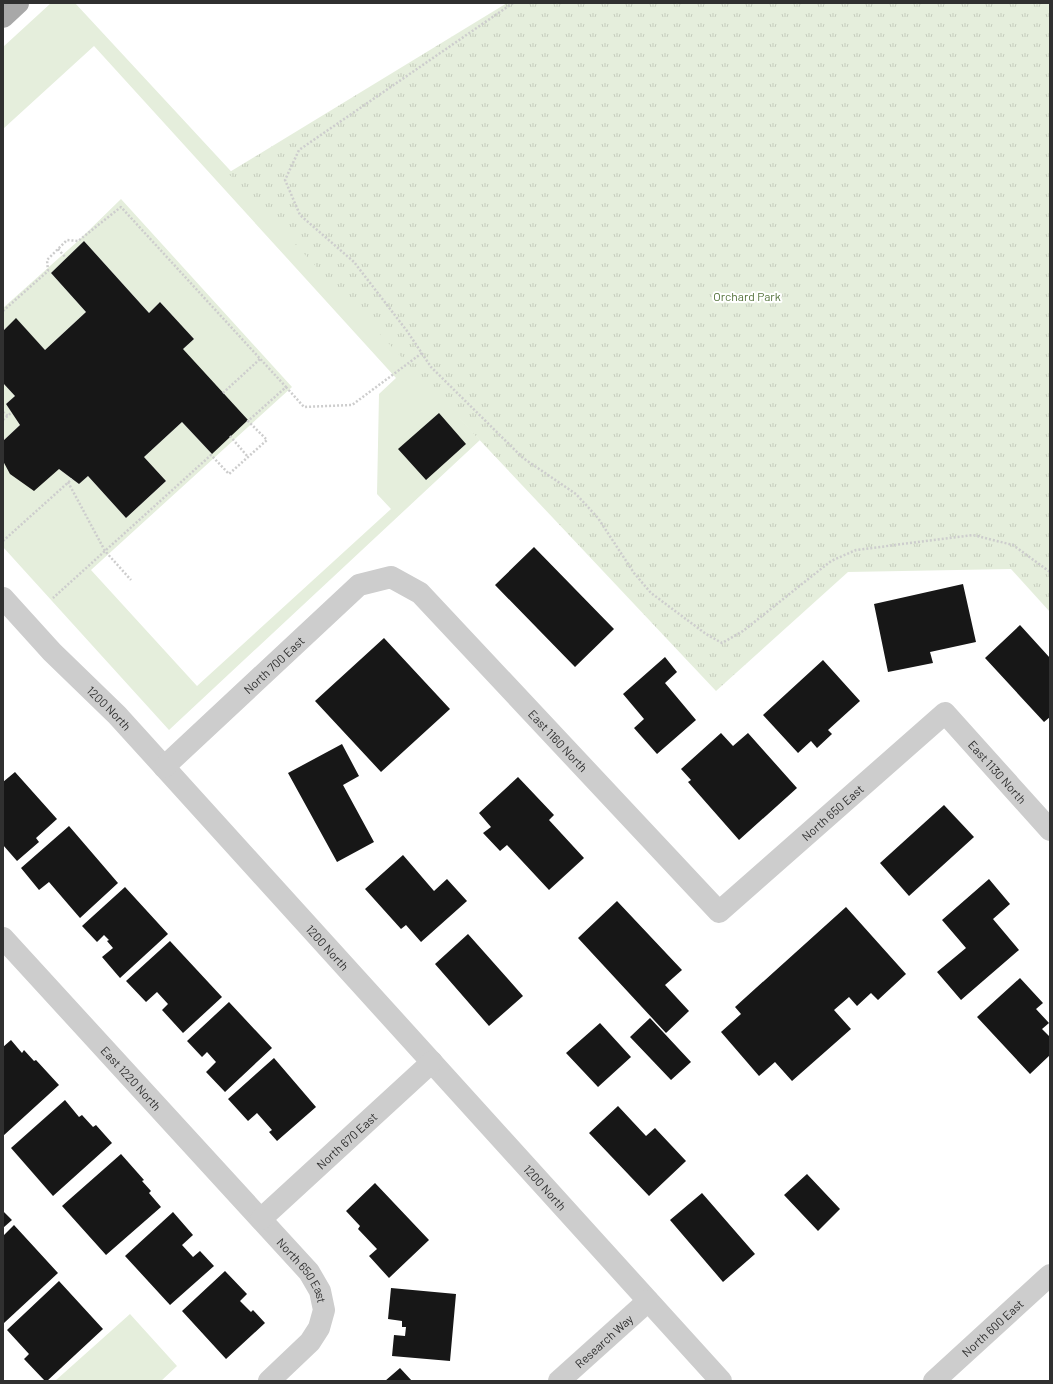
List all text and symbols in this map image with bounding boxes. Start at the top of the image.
park label: Orchard Park [713,289,781,303]
street label: North 700 East [240,633,307,696]
street label: 1200 North [84,683,134,733]
street label: East 1160 North [526,707,591,774]
street label: East 1130 North [966,737,1030,806]
street label: North 650 East [799,781,866,843]
street label: 1200 North [303,922,352,973]
street label: East 1220 North [98,1043,164,1113]
street label: North 670 East [313,1109,380,1172]
street label: 1200 North [521,1162,570,1213]
street label: North 650 East [274,1235,329,1304]
street label: North 600 East [959,1296,1026,1359]
street label: Research Way [572,1311,636,1370]

